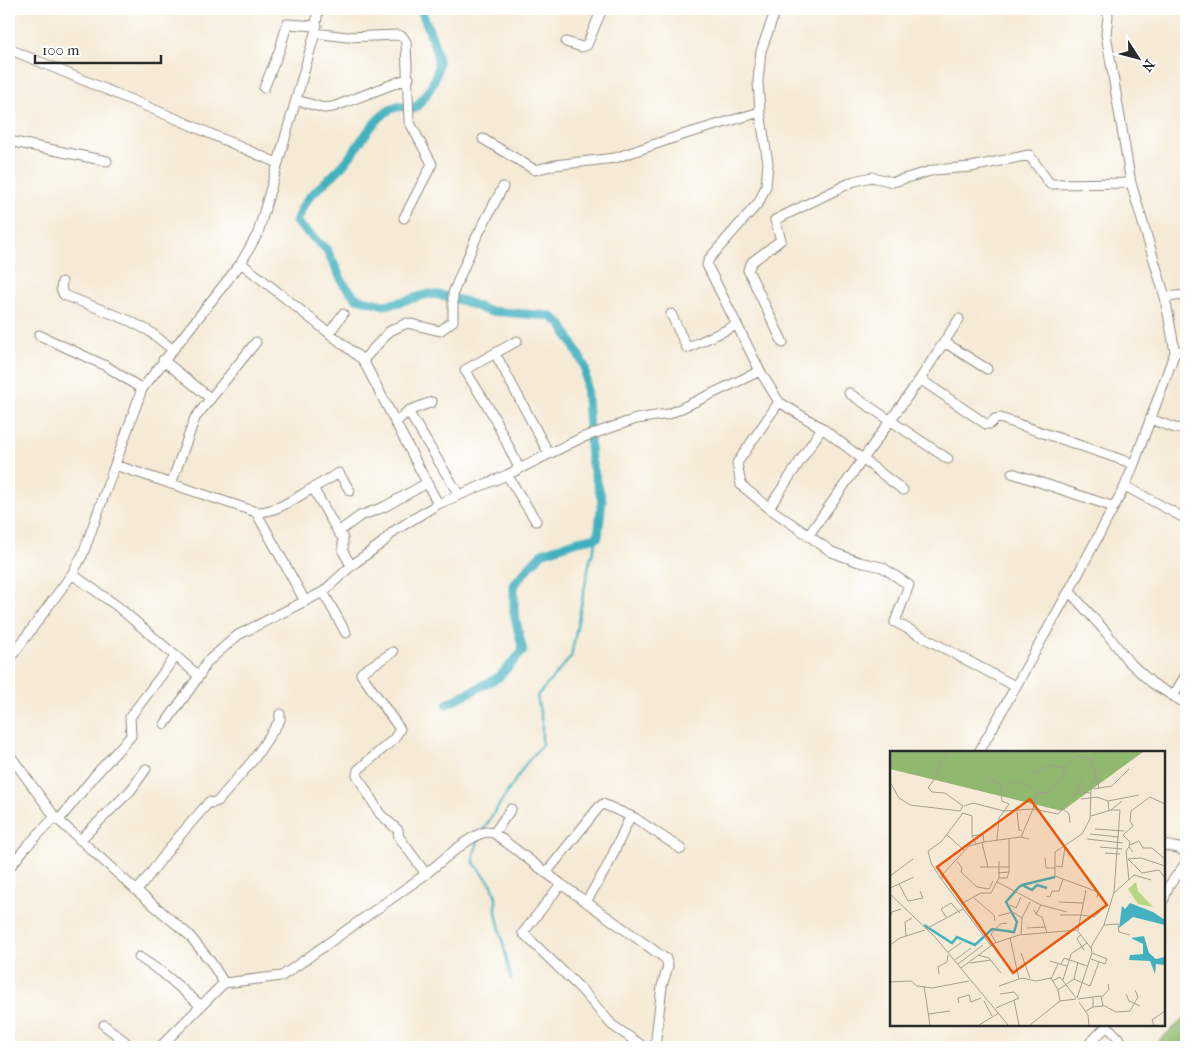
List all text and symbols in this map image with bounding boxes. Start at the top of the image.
scale bar [35,32,161,64]
north arrow [1112,32,1162,82]
text: 100 m [42,41,80,59]
text: N [1138,56,1158,75]
inset map [890,751,1165,1026]

